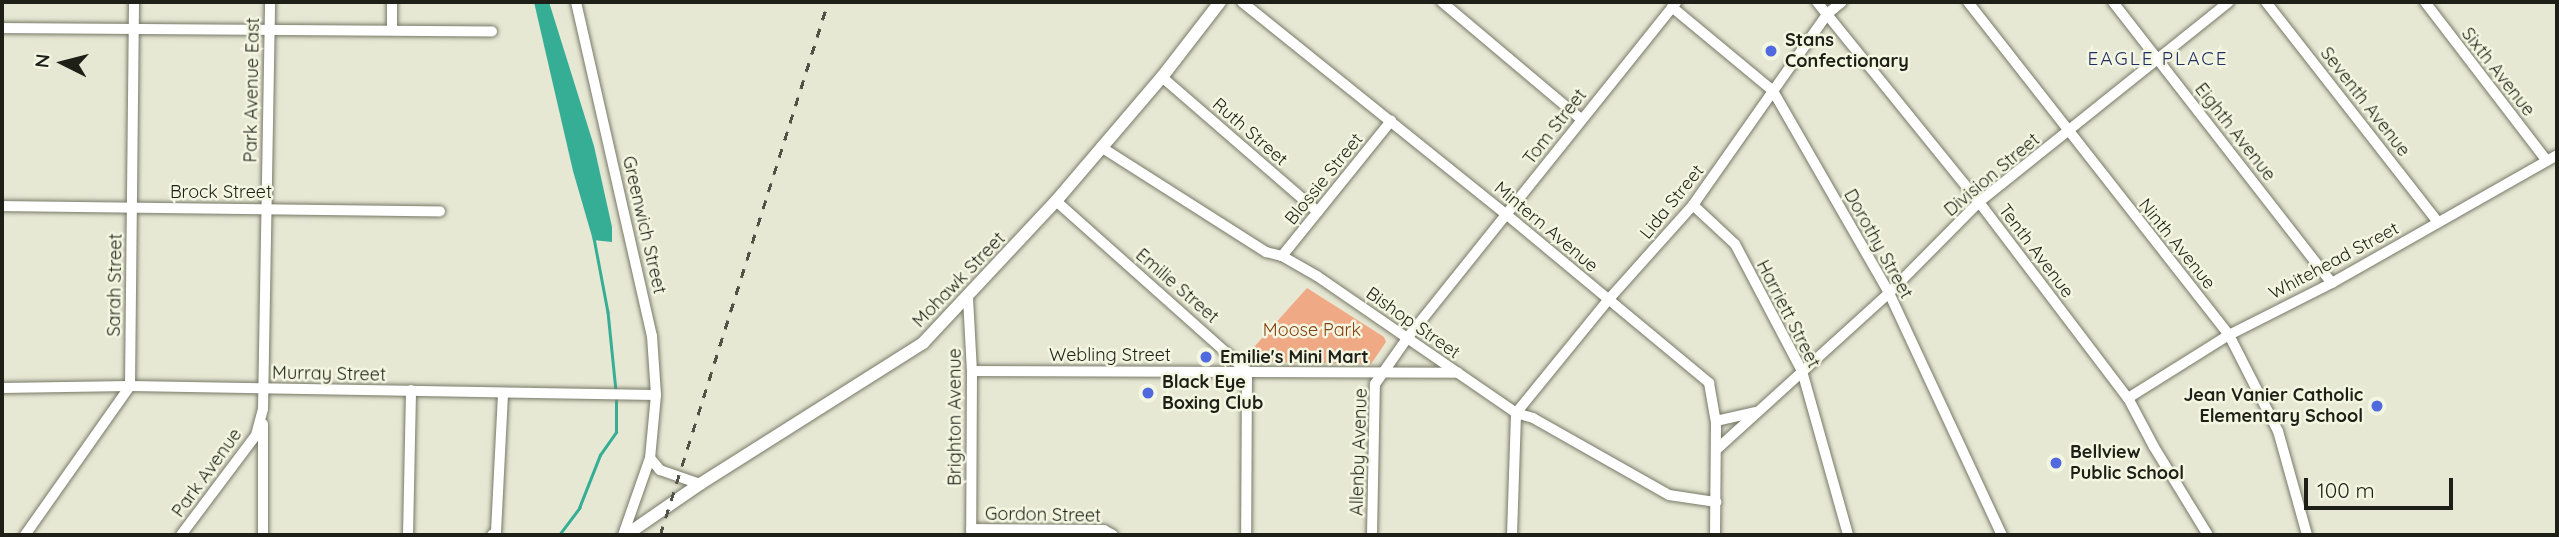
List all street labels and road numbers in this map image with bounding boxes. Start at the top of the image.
street label: Park Avenue East [240,17,264,163]
street label: Sixth Avenue [2457,23,2539,121]
street label: Seventh Avenue [2316,43,2414,161]
street label: Eighth Avenue [2190,79,2280,185]
street label: Tom Street [1519,85,1591,169]
street label: Ruth Street [1208,93,1292,171]
street label: Blossie Street [1281,129,1367,229]
street label: Division Street [1940,129,2044,221]
street label: Greenwich Street [618,154,670,296]
street label: Lida Street [1635,160,1709,244]
street label: Mintern Avenue [1490,177,1602,277]
street label: Brock Street [170,181,272,203]
street label: Dorothy Street [1839,185,1917,303]
street label: Ninth Avenue [2134,194,2220,294]
street label: Tenth Avenue [1994,200,2078,302]
street label: Whitehead Street [2265,218,2403,304]
street label: Mohawk Street [908,228,1010,332]
street label: Sarah Street [103,233,127,337]
street label: Emilie Street [1131,244,1223,328]
street label: Harriett Street [1752,256,1824,372]
street label: Bishop Street [1362,283,1464,363]
street label: Webling Street [1049,344,1171,366]
street label: Brighton Avenue [944,348,966,486]
street label: Murray Street [272,362,386,386]
street label: Allenby Avenue [1346,388,1372,516]
street label: Park Avenue [168,424,246,522]
street label: Gordon Street [985,503,1101,527]

